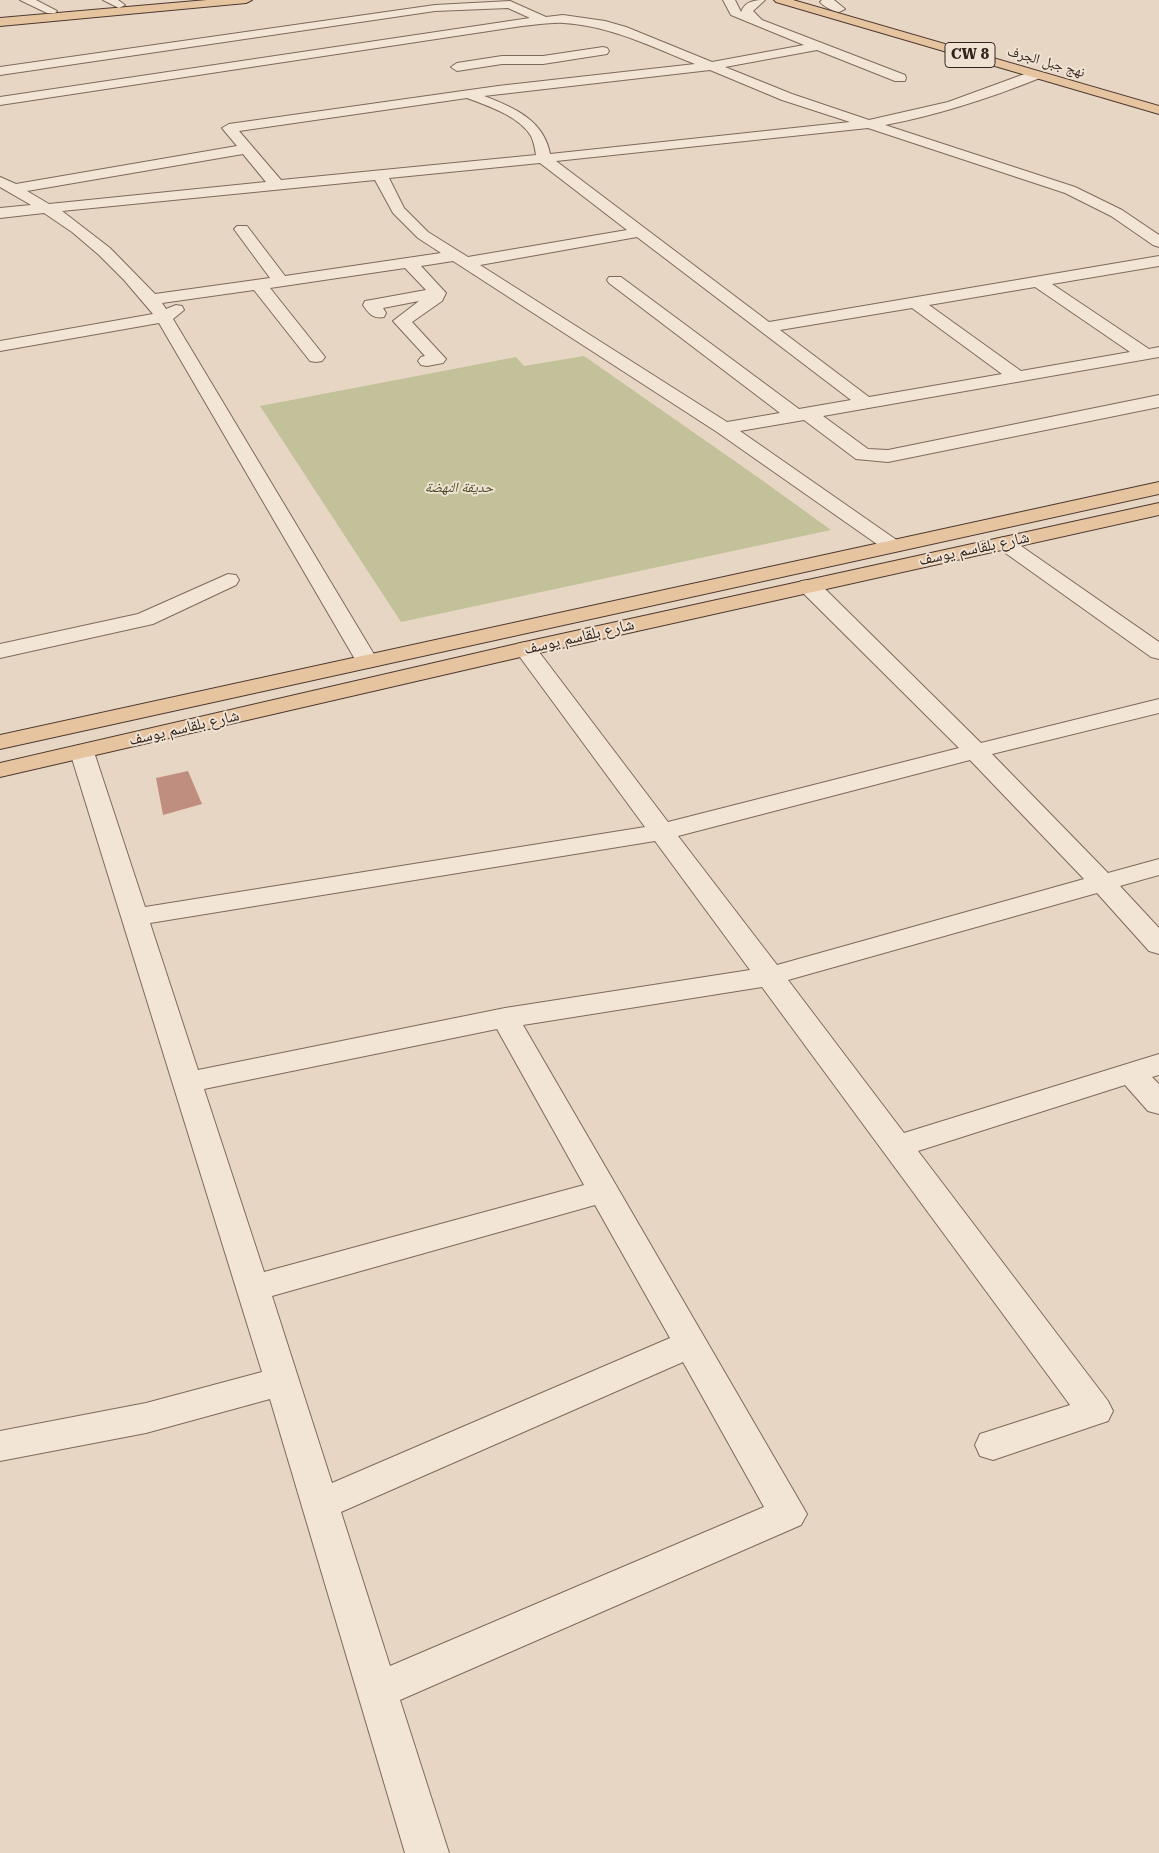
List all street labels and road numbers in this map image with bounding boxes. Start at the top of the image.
road number: CW 8 [945,42,995,68]
street label: نهج جبل الجرف [1005,43,1087,81]
street label: شارع بلقاسم يوسف [917,528,1031,570]
street label: شارع بلقاسم يوسف [522,615,636,659]
street label: شارع بلقاسم يوسف [127,706,241,750]

